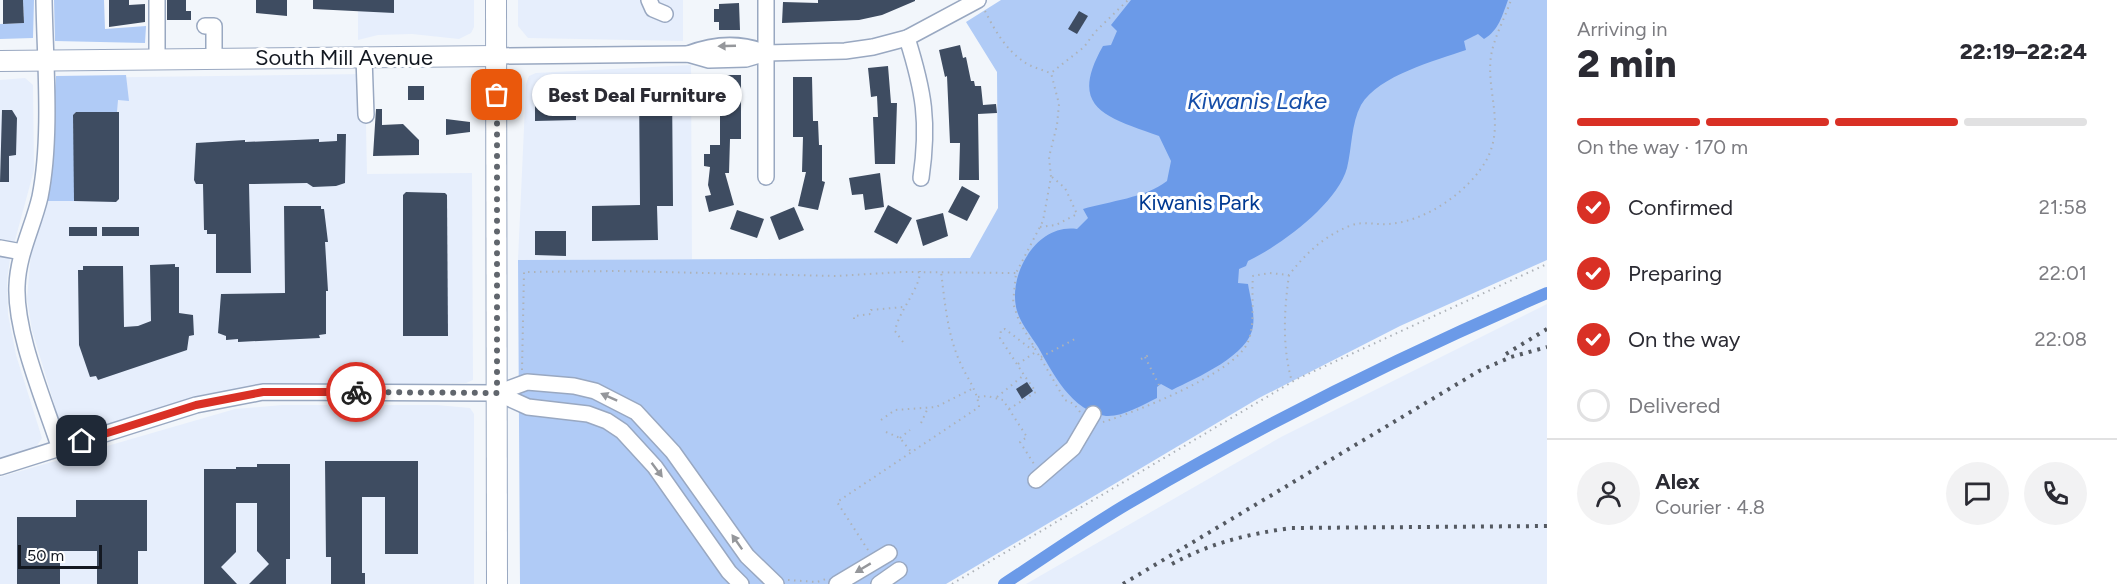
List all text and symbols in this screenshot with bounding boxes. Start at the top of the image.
text: Arriving in [1577,17,1667,41]
text: 22:19–22:24 [1960,38,2087,65]
text: 2 min [1577,40,1677,87]
one-way arrow [718,41,737,51]
street label: South Mill Avenue [255,44,433,71]
pin [471,69,522,120]
callout: Best Deal Furniture [533,74,743,116]
icon: bag [480,78,513,111]
text: Best Deal Furniture [548,83,726,107]
water label: Kiwanis Lake [1187,86,1327,115]
text: On the way · 170 m [1577,135,1748,159]
park label: Kiwanis Park [1138,189,1260,216]
icon: check [1577,191,1610,224]
text: Confirmed [1628,194,1733,221]
text: 21:58 [2039,195,2087,219]
icon: check [1577,257,1610,290]
text: Preparing [1628,260,1722,287]
text: 22:01 [2039,261,2087,285]
icon: check [1577,323,1610,356]
text: On the way [1628,326,1740,353]
text: 22:08 [2034,327,2087,351]
courier [326,362,386,422]
icon: bike [340,376,373,409]
text: Delivered [1628,392,1721,419]
one-way arrow [601,393,618,402]
pin [56,415,107,466]
icon: home [65,424,98,457]
one-way arrow [650,462,662,477]
button: person [1577,462,1640,525]
button: chat [1946,462,2009,525]
button: phone [2024,462,2087,525]
text: Alex [1655,468,1700,495]
text: Courier · 4.8 [1655,495,1765,519]
one-way arrow [731,534,743,550]
scale bar [18,542,102,570]
text: 50 m [27,546,64,565]
one-way arrow [855,563,871,574]

